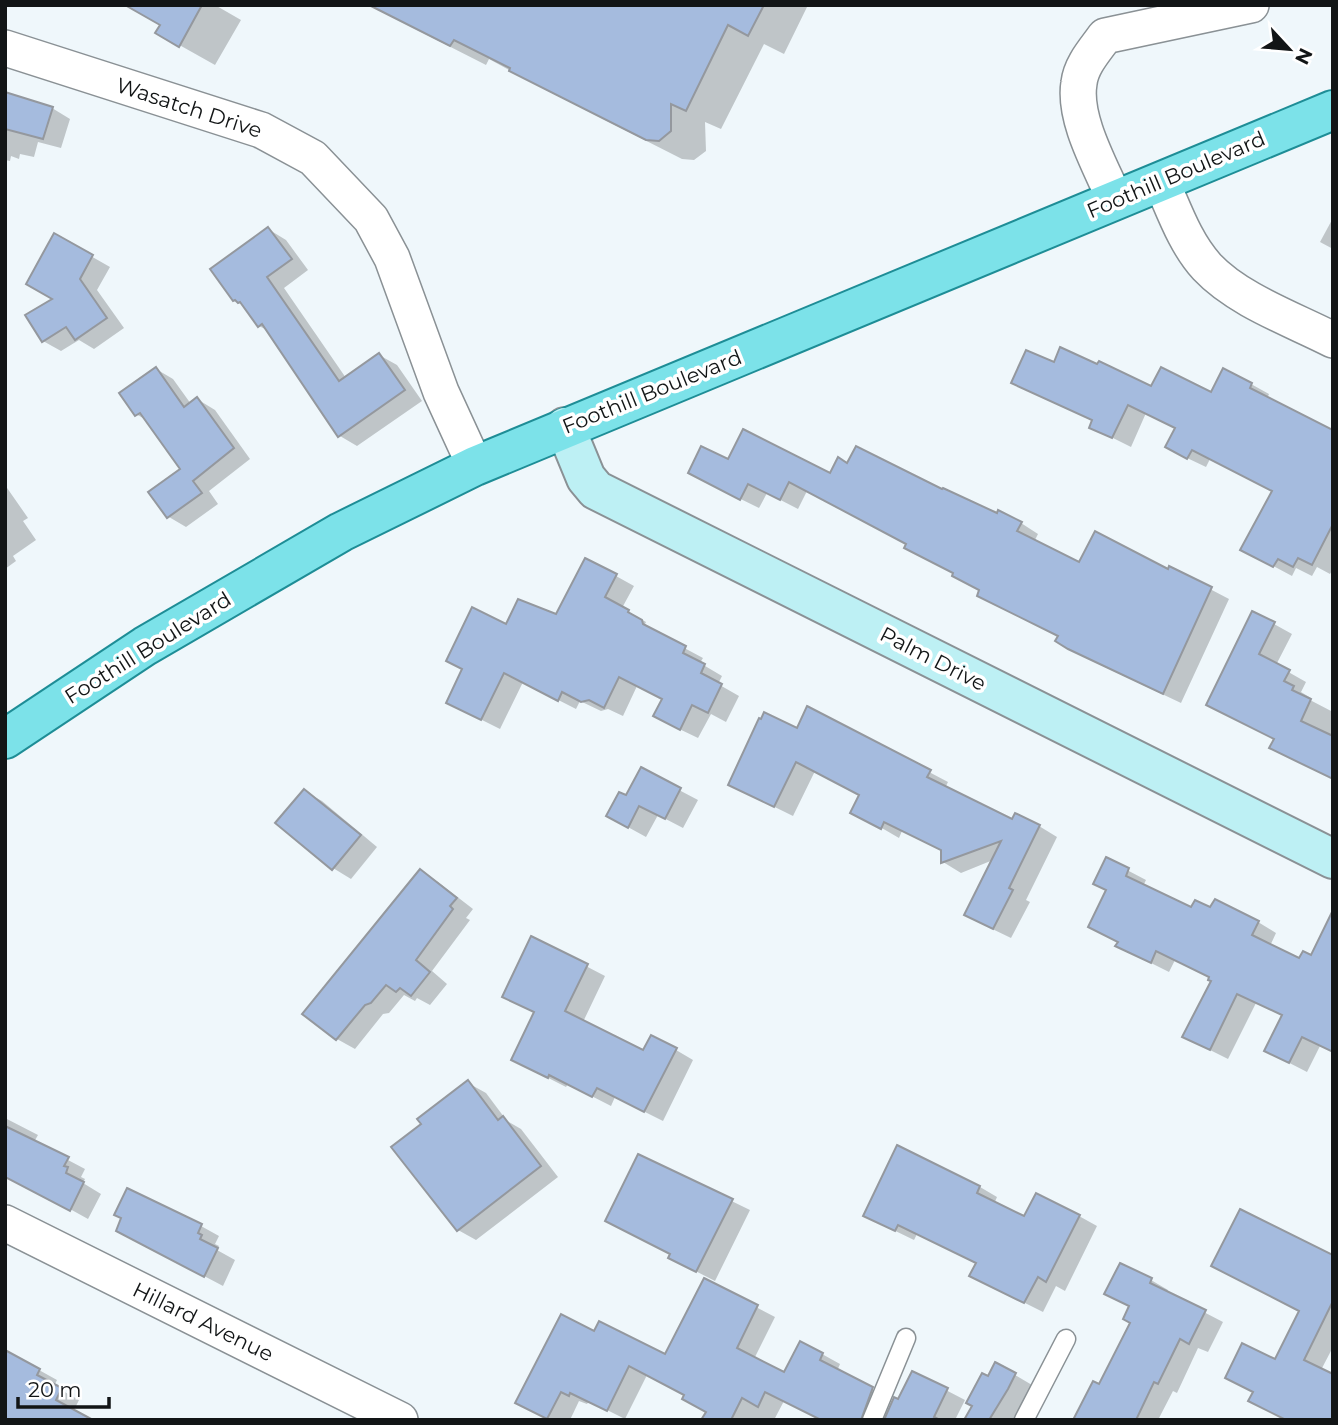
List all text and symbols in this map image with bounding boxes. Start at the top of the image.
north arrow [1254,14,1324,84]
text: N [1290,44,1318,68]
street label: Wasatch Drive [113,72,265,143]
street label: Foothill Boulevard [1083,126,1269,223]
street label: Foothill Boulevard [558,344,745,439]
street label: Foothill Boulevard [60,586,236,709]
street label: Palm Drive [876,621,990,696]
street label: Hillard Avenue [129,1277,278,1366]
scale bar [18,1366,108,1410]
text: 20 m [28,1377,82,1402]

